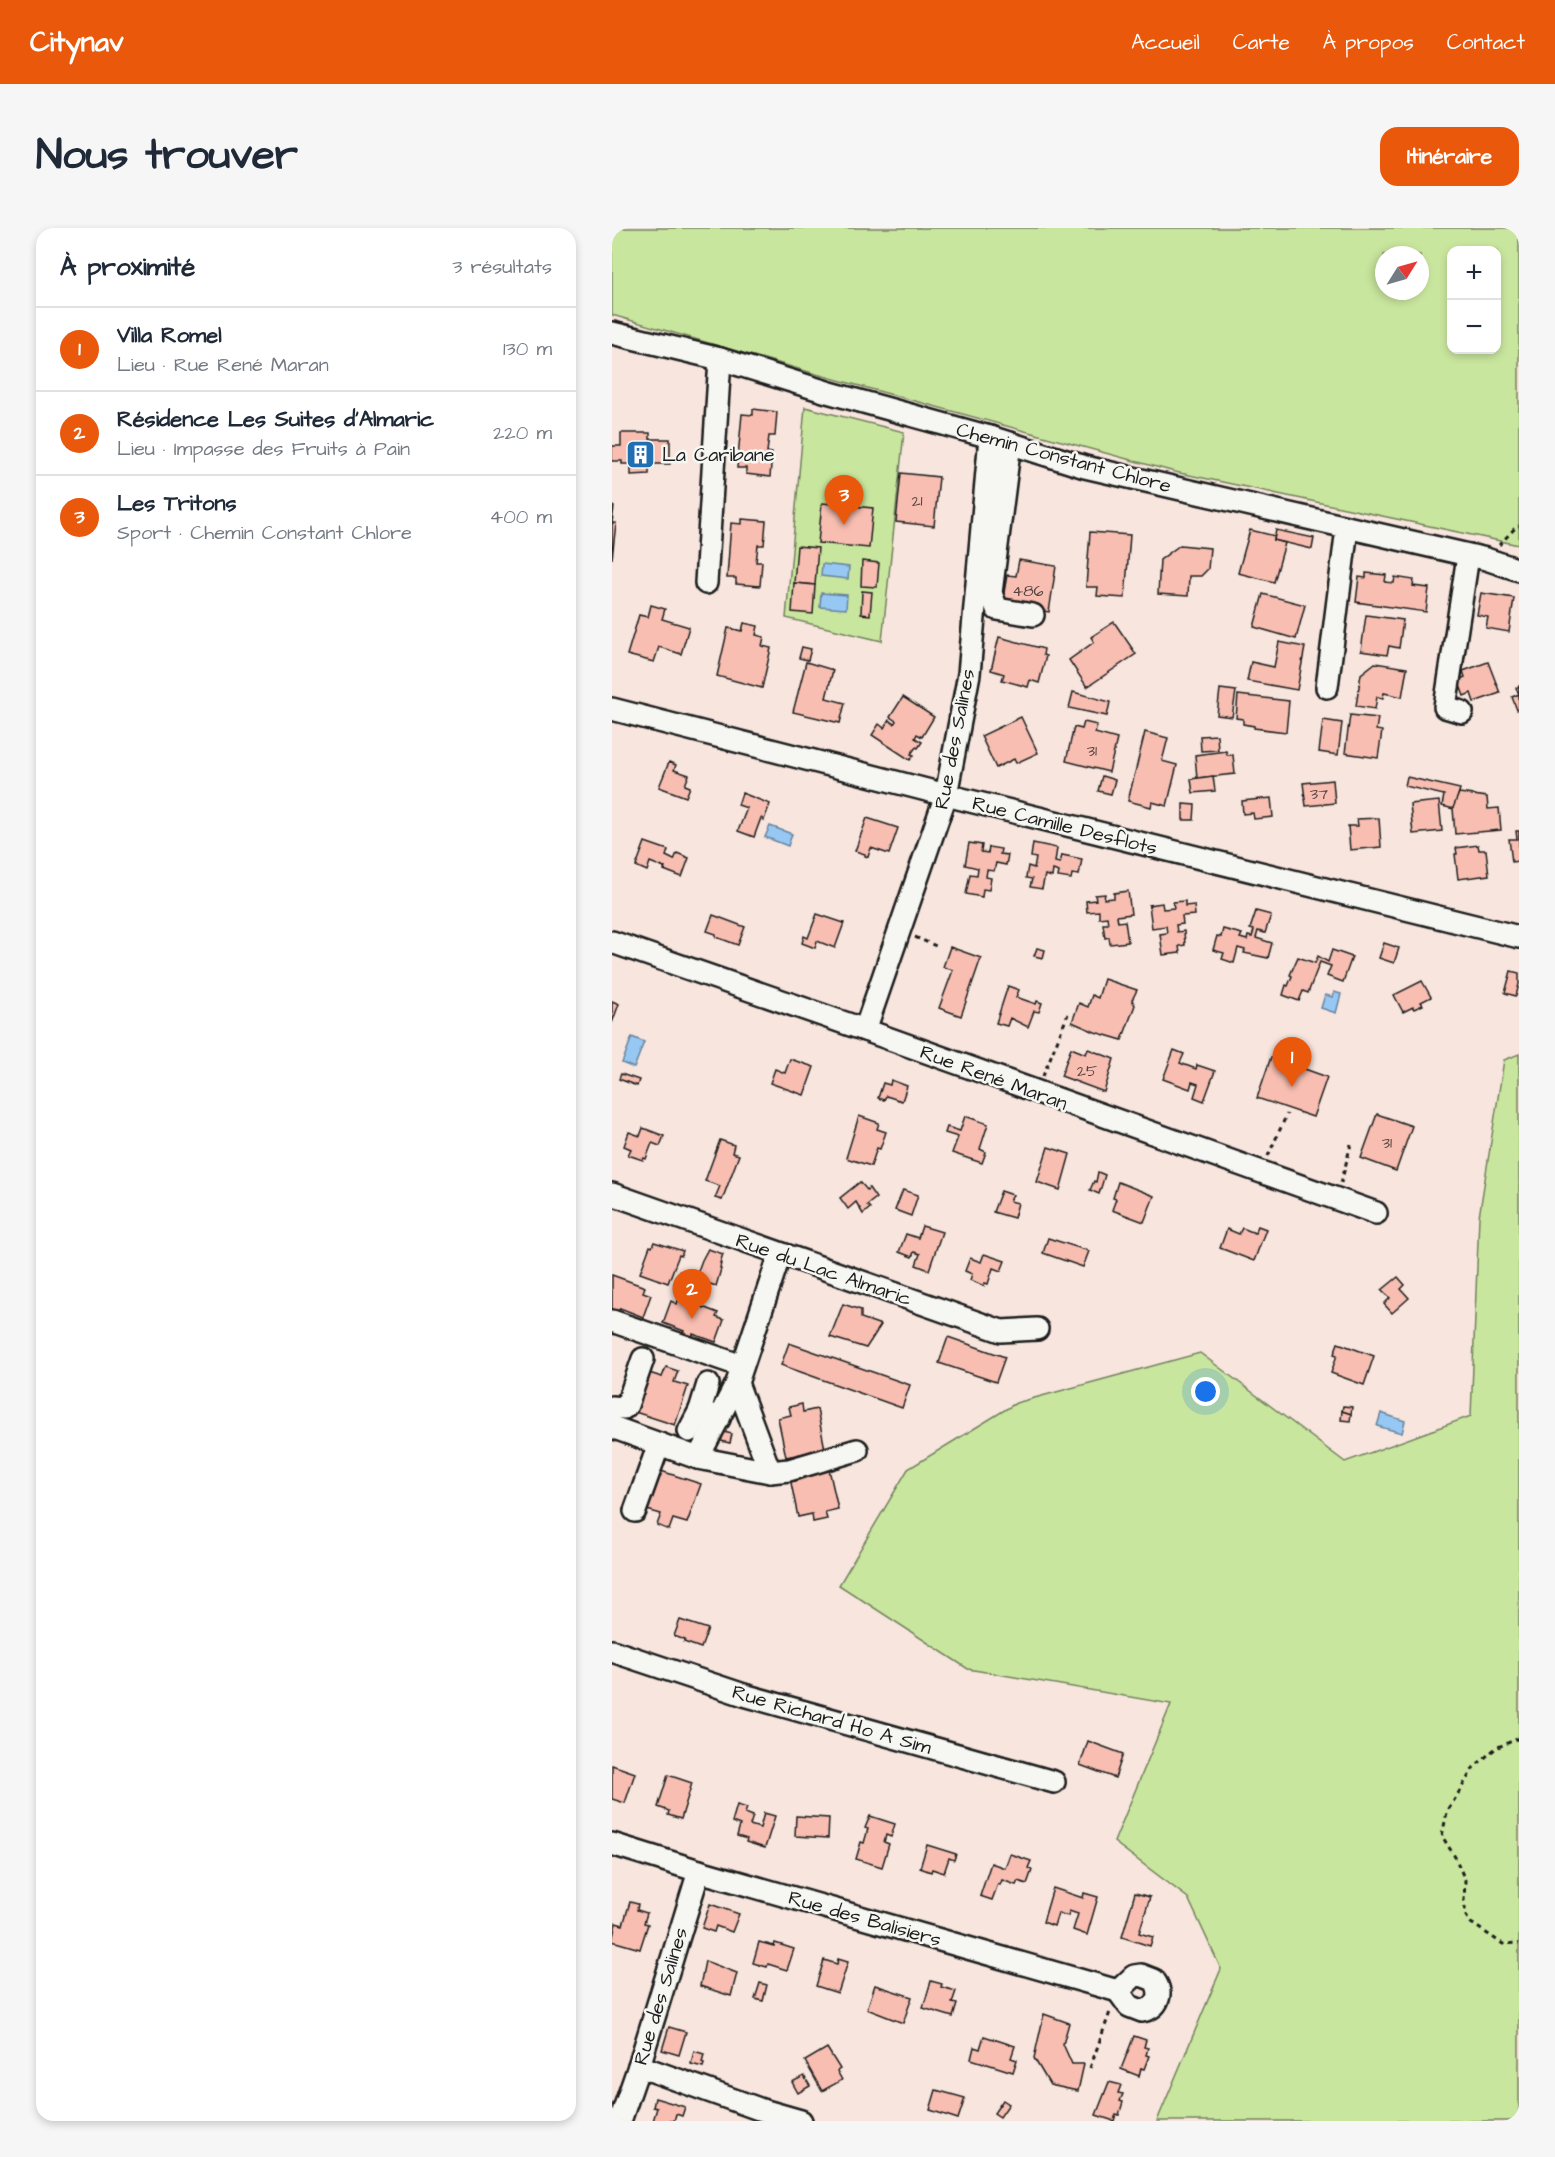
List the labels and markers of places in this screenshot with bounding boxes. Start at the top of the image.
building icon: La Caribane [625,438,657,470]
place label: La Caribane [662,441,775,469]
pin: 3 [824,476,864,525]
pin: 1 [1272,1038,1312,1087]
pin: 2 [672,1270,712,1319]

